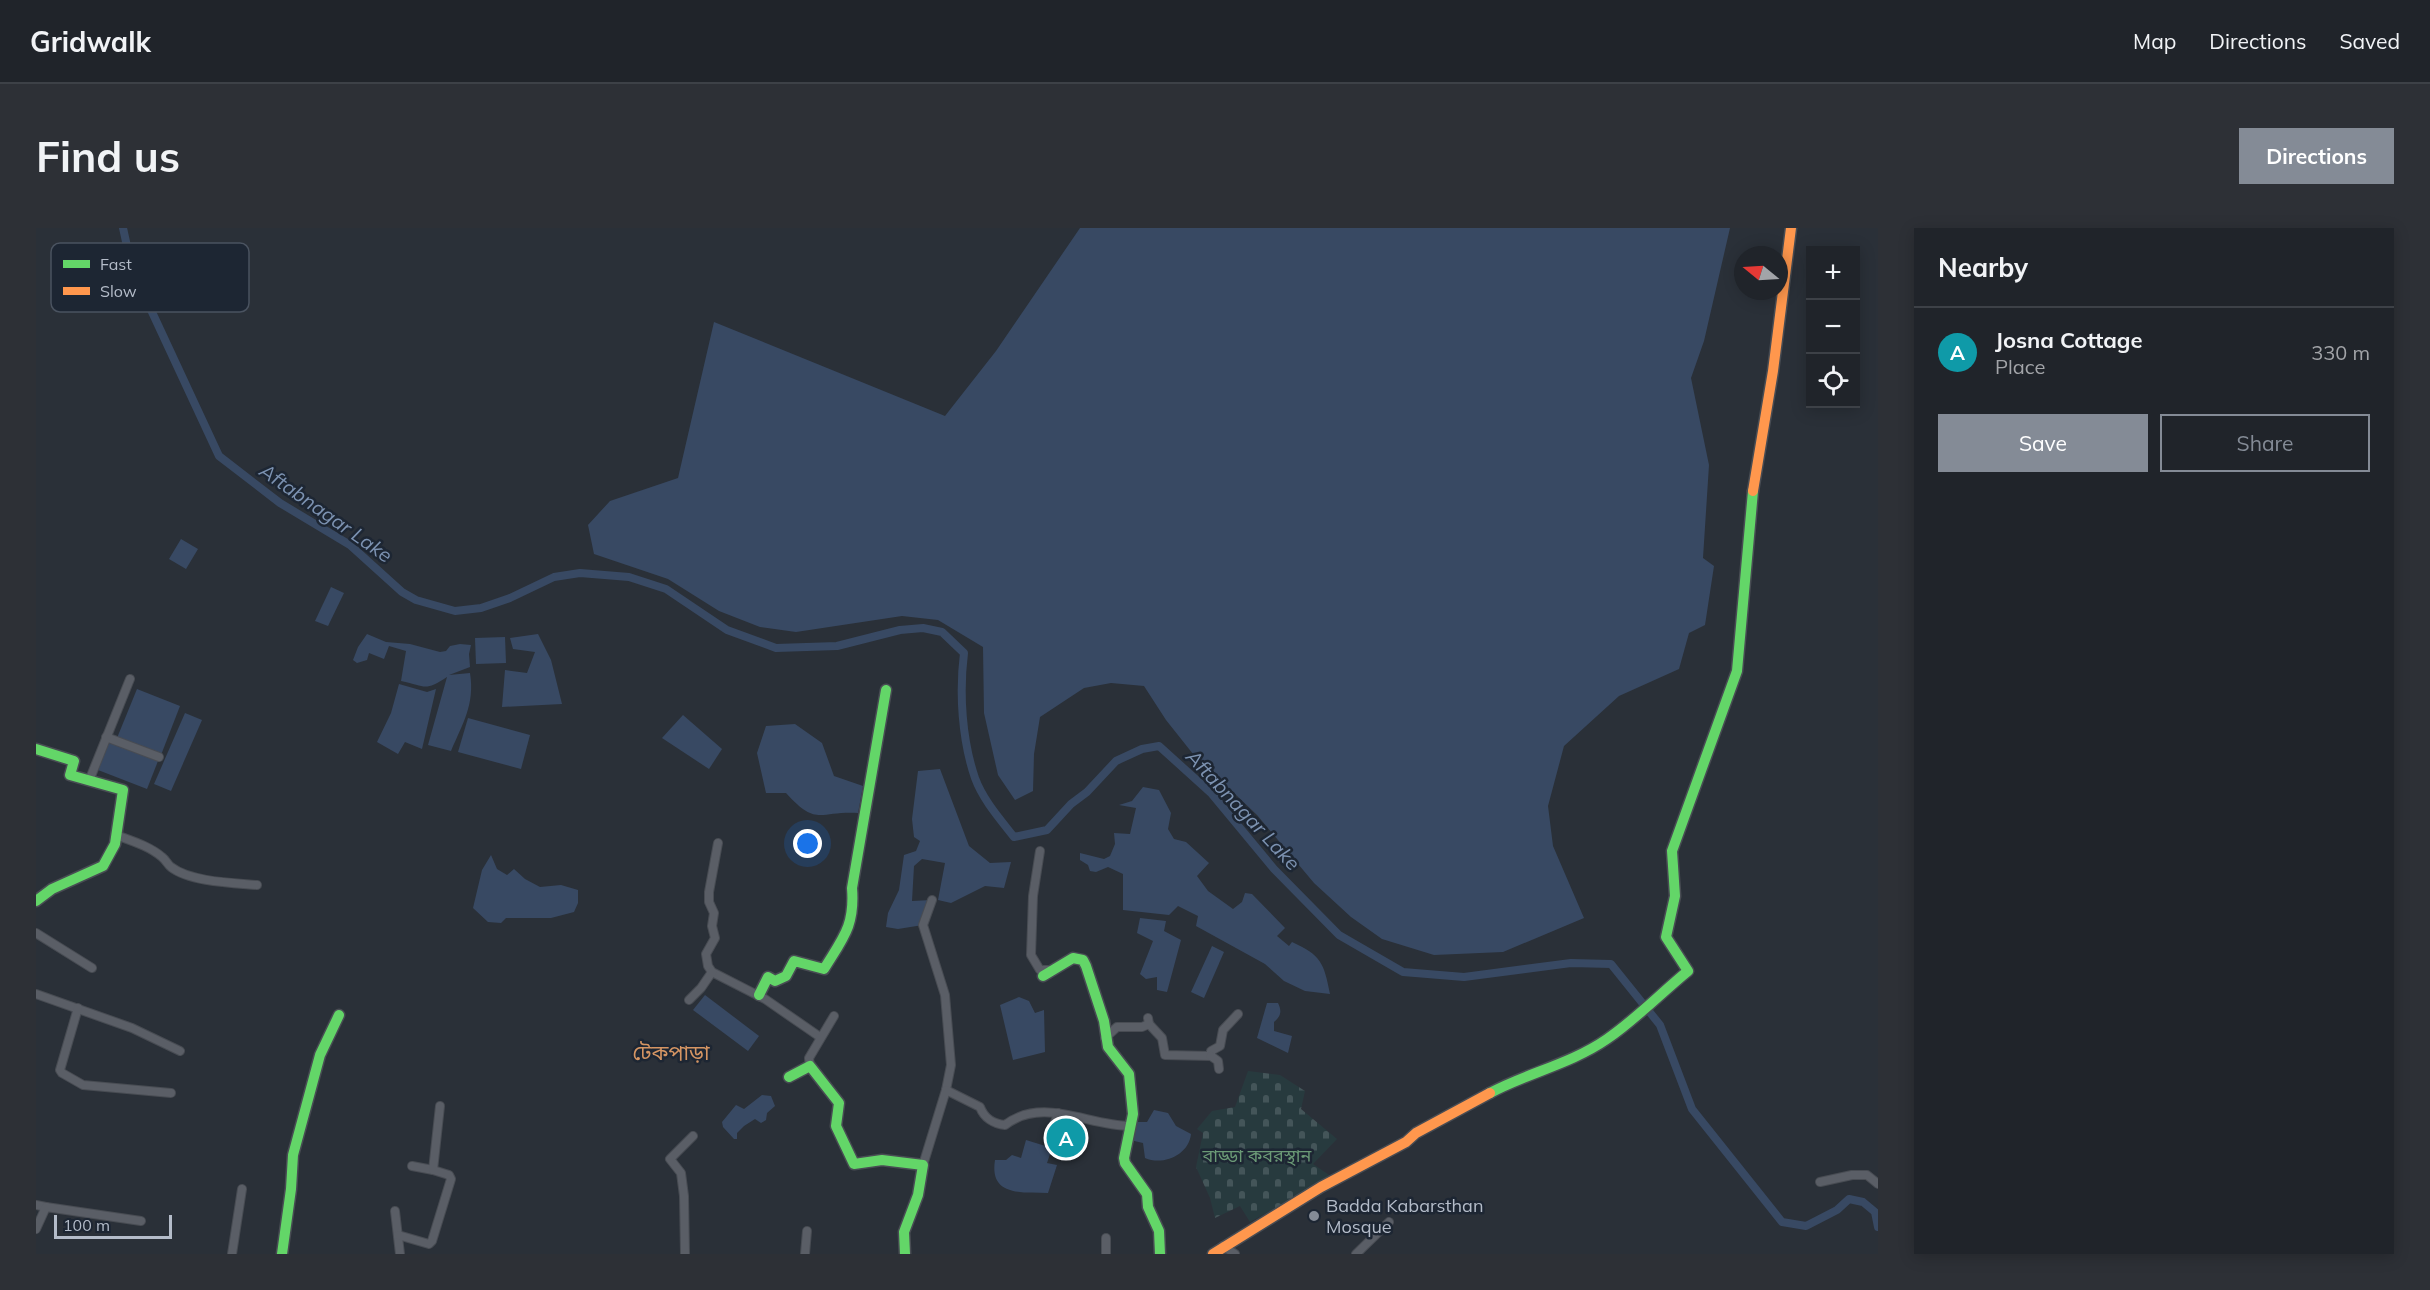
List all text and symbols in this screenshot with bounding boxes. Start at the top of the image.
text: Gridwalk [30,24,151,59]
text: Map [2133,28,2176,54]
text: Directions [2209,28,2306,54]
text: Saved [2339,28,2400,54]
button: Directions [2239,128,2394,184]
text: Find us [36,130,180,183]
legend [51,243,249,312]
north arrow [1734,246,1788,300]
map controls [1806,246,1860,408]
button: + [1806,246,1860,300]
text: Nearby [1938,251,2028,284]
text: Fast [100,254,132,274]
text: Slow [100,281,137,301]
button: − [1806,300,1860,354]
text: Josna Cottage [1995,326,2143,354]
text: A [1950,340,1965,365]
text: 330 m [2311,340,2370,365]
button: locate [1806,354,1860,408]
text: Place [1995,354,2045,379]
button: Save [1938,414,2148,472]
button: Share [2160,414,2370,472]
water label: Aftabnagar Lake [254,457,397,568]
water label: Aftabnagar Lake [1180,743,1306,875]
your location [793,829,822,858]
district label: টেকপাড়া [632,1039,710,1065]
pin: A [1046,1116,1086,1160]
park label: বাড্ডা কবরস্থান [1202,1144,1313,1167]
place label: Badda Kabarsthan Mosque [1326,1194,1483,1238]
marker: Badda Kabarsthan Mosque [1307,1209,1321,1223]
scale bar [54,1212,172,1240]
text: 100 m [63,1215,110,1235]

